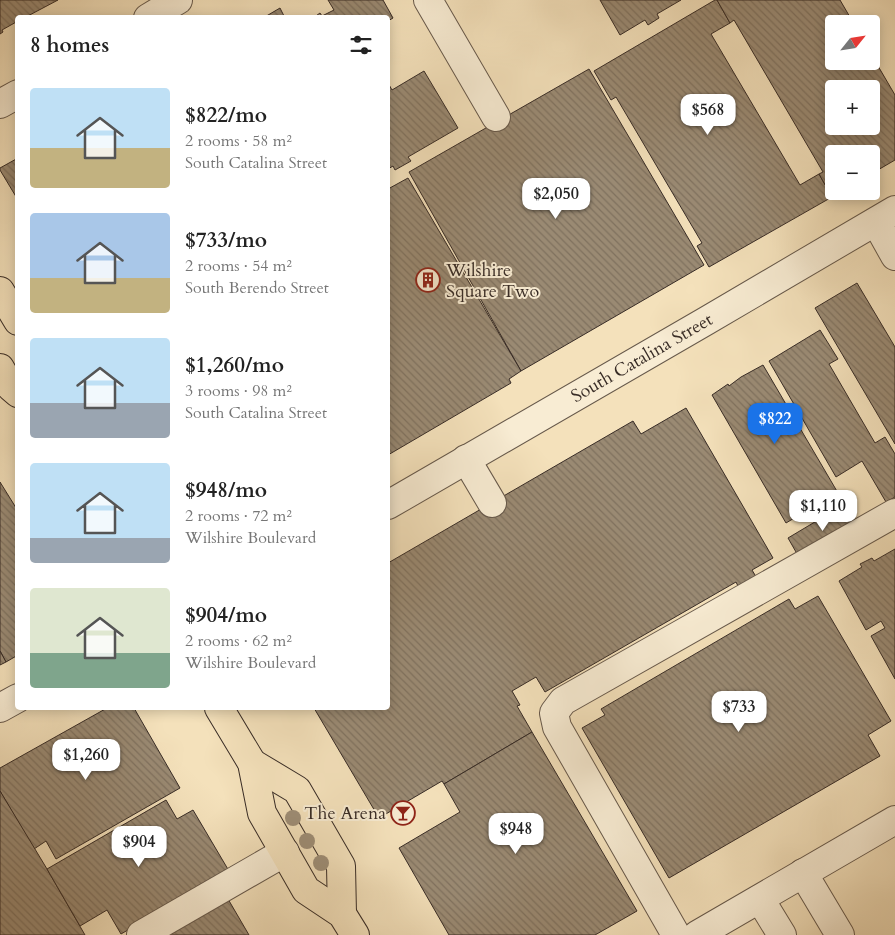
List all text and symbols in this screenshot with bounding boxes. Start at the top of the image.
north arrow [825,15,880,70]
map controls [825,15,880,200]
text: 8 homes [30,31,109,60]
icon: filters [347,31,375,59]
button: + [825,80,880,135]
pin: $568 [678,94,738,136]
text: $568 [692,99,724,121]
text: $822/mo [185,101,267,130]
icon: home [70,108,130,168]
text: 2 rooms · 58 m² [185,130,292,152]
button: − [825,145,880,200]
text: South Catalina Street [185,152,327,174]
pin: $2,050 [515,178,597,220]
text: $2,050 [533,183,579,205]
text: $733/mo [185,226,267,255]
icon: home [70,233,130,293]
text: 2 rooms · 54 m² [185,255,292,277]
place label: Wilshire Square Two [445,258,540,304]
building icon: Wilshire Square Two [415,267,441,293]
text: South Berendo Street [185,277,329,299]
street label: South Catalina Street [567,307,718,409]
text: $1,260/mo [185,351,284,380]
icon: home [70,358,130,418]
text: 3 rooms · 98 m² [185,380,292,402]
text: South Catalina Street [185,402,327,424]
pin: $822 [745,402,805,445]
text: $822 [759,408,791,430]
text: $948/mo [185,476,267,505]
icon: home [70,483,130,543]
pin: $1,110 [782,490,864,532]
text: $1,110 [800,495,846,517]
text: 2 rooms · 72 m² [185,505,292,527]
text: Wilshire Boulevard [185,527,316,549]
text: $904/mo [185,601,267,630]
icon: home [70,608,130,668]
text: 2 rooms · 62 m² [185,630,292,652]
text: Wilshire Boulevard [185,652,316,674]
pin: $733 [709,690,769,733]
text: $733 [723,696,755,718]
pin: $1,260 [45,738,127,781]
text: $1,260 [63,744,109,766]
bar icon: The Arena [390,800,416,826]
place label: The Arena [304,801,386,826]
pin: $948 [486,812,546,855]
text: $948 [500,818,532,840]
pin: $904 [109,826,169,868]
text: $904 [123,831,155,853]

